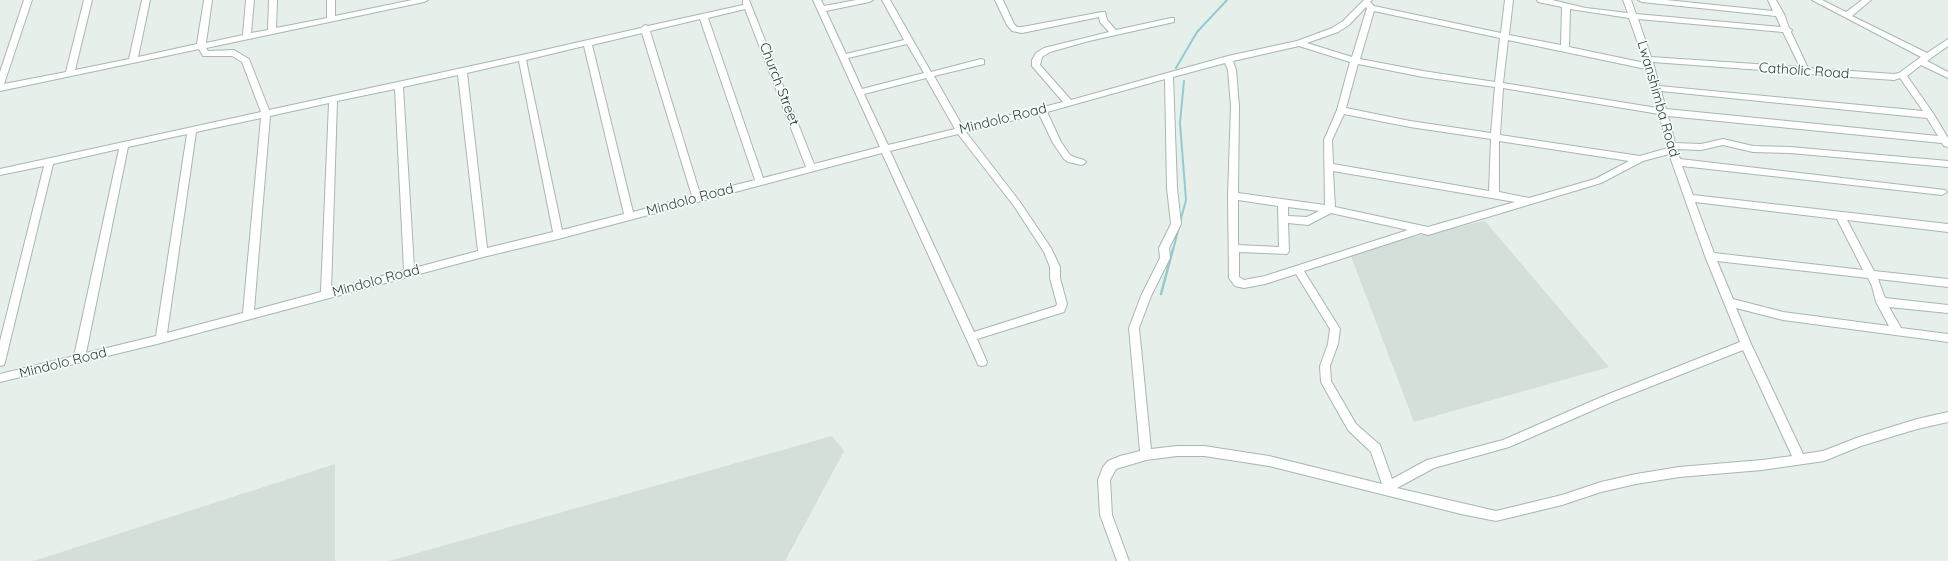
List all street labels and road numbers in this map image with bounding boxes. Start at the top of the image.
street label: Lwanshimba Road [1633,39,1683,159]
street label: Church Street [755,40,803,128]
street label: Catholic Road [1758,59,1850,83]
street label: Mindolo Road [957,100,1049,138]
street label: Mindolo Road [645,180,735,220]
street label: Mindolo Road [331,261,421,301]
street label: Mindolo Road [17,344,109,382]

